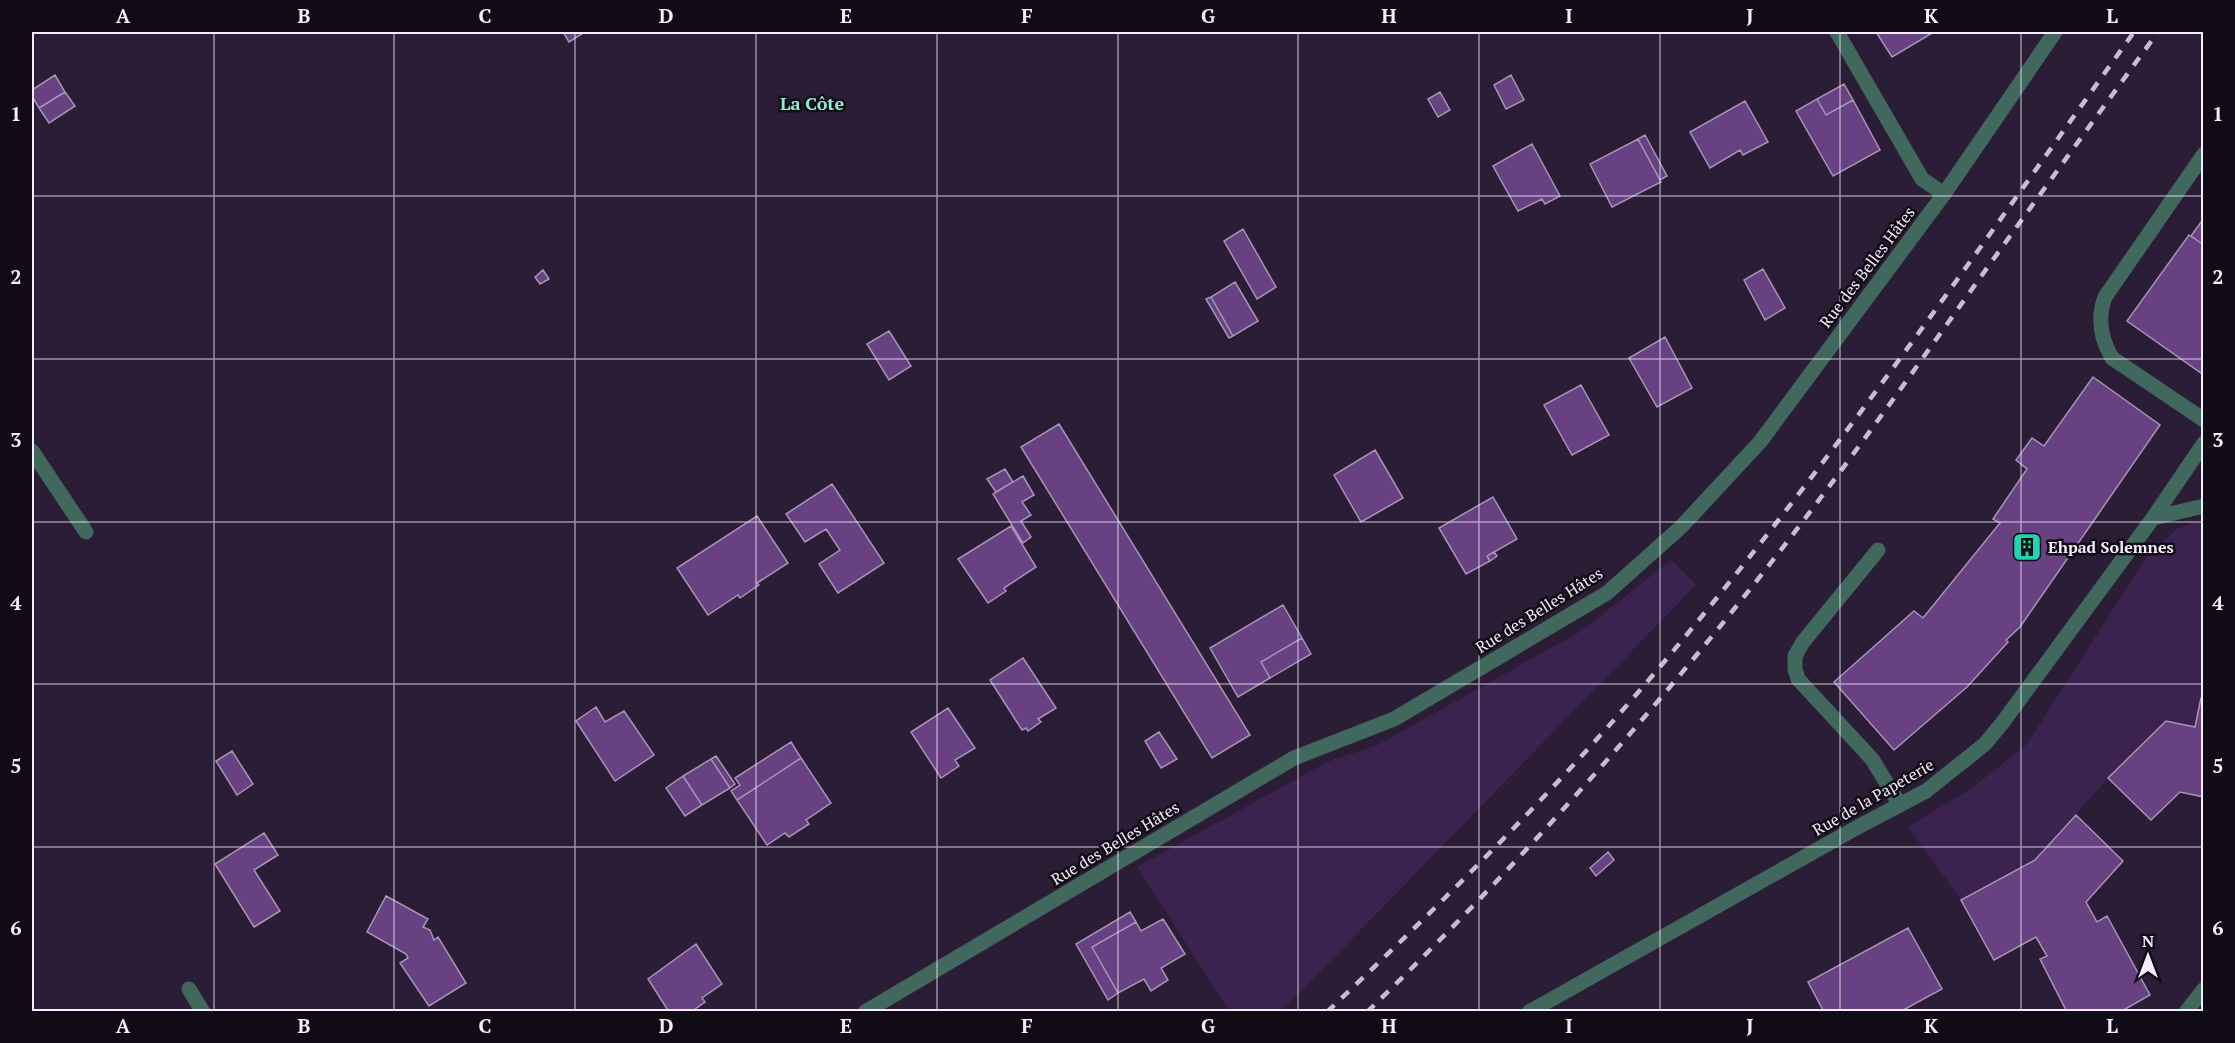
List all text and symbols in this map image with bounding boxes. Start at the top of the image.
text: A [116,2,131,29]
text: B [298,2,311,29]
text: C [478,2,492,29]
text: D [659,2,673,29]
text: E [840,2,852,29]
text: F [1021,2,1033,29]
text: G [1201,2,1215,29]
text: H [1381,2,1397,29]
text: I [1565,2,1573,29]
text: J [1746,2,1754,29]
text: K [1924,2,1939,29]
text: L [2106,2,2118,29]
district label: La Côte [780,91,844,115]
text: 1 [10,100,22,127]
text: 1 [2212,100,2224,127]
street label: Rue des Belles Hâtes [1814,202,1920,332]
text: 2 [10,263,22,290]
text: 2 [2212,263,2224,290]
text: 3 [10,426,22,453]
text: 3 [2212,426,2224,453]
building icon: Ehpad Solemnes [2011,531,2043,563]
place label: Ehpad Solemnes [2048,536,2174,558]
street label: Rue des Belles Hâtes [1471,562,1607,658]
text: 4 [10,589,22,616]
text: 4 [2212,589,2224,616]
text: 5 [10,752,22,779]
text: 5 [2212,752,2224,779]
street label: Rue de la Papeterie [1808,753,1938,841]
street label: Rue des Belles Hâtes [1047,796,1183,890]
text: 6 [10,914,22,941]
text: 6 [2212,914,2224,941]
north arrow [2118,926,2178,986]
text: N [2142,930,2154,952]
text: A [116,1012,131,1039]
text: B [298,1012,311,1039]
text: C [478,1012,492,1039]
text: D [659,1012,673,1039]
text: E [840,1012,852,1039]
text: F [1021,1012,1033,1039]
text: G [1201,1012,1215,1039]
text: H [1381,1012,1397,1039]
text: I [1565,1012,1573,1039]
text: J [1746,1012,1754,1039]
text: K [1924,1012,1939,1039]
text: L [2106,1012,2118,1039]

